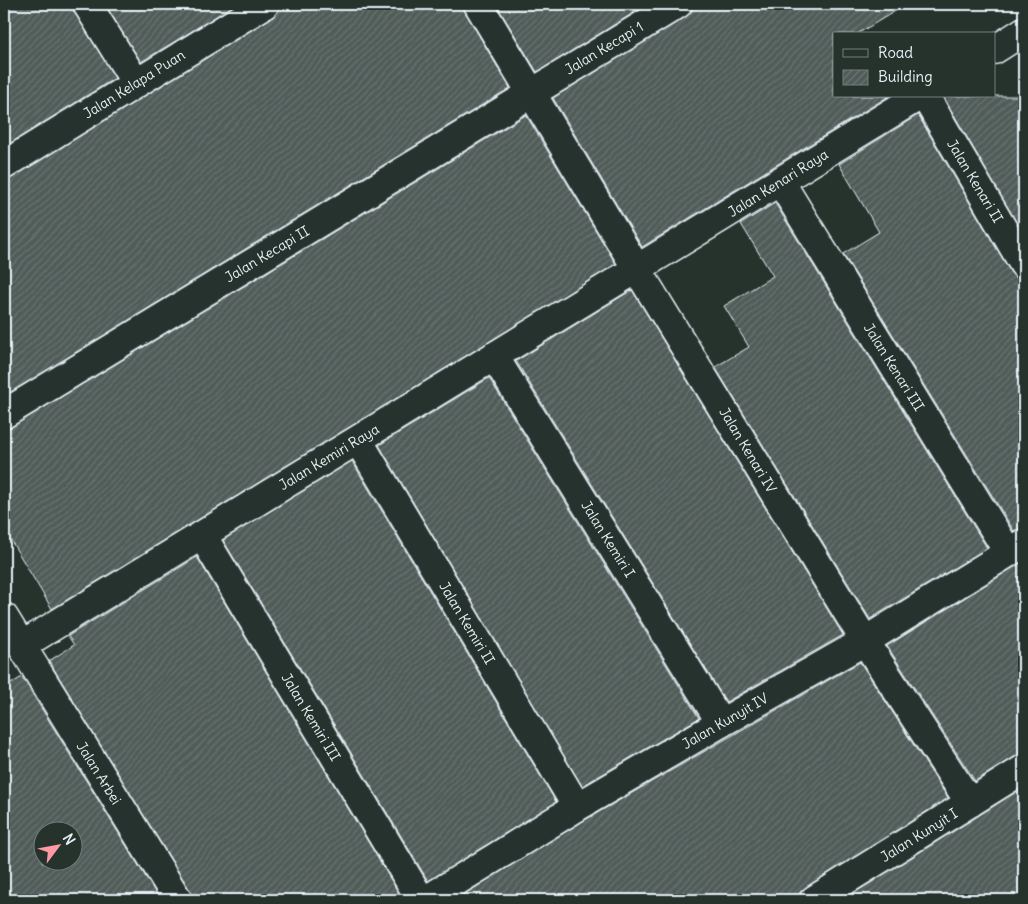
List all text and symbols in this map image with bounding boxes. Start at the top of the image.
street label: Jalan Kecapi 1 [561,17,647,79]
legend [833,32,996,98]
text: Road [878,43,913,62]
street label: Jalan Kelapa Puan [80,45,188,123]
text: Building [878,67,933,86]
street label: Jalan Kenari II [943,136,1007,226]
street label: Jalan Kenari Raya [725,145,831,221]
street label: Jalan Kecapi II [222,222,312,286]
street label: Jalan Kenari III [860,320,928,414]
street label: Jalan Kenari IV [715,404,781,496]
street label: Jalan Kemiri Raya [276,420,382,494]
street label: Jalan Kemiri I [577,497,639,581]
street label: Jalan Kemiri II [435,578,499,668]
street label: Jalan Kemiri III [278,670,344,764]
street label: Jalan Kunyit IV [679,689,771,753]
street label: Jalan Arbei [73,738,125,808]
street label: Jalan Kunyit I [877,804,961,866]
north arrow [32,822,82,872]
text: N [59,830,79,848]

